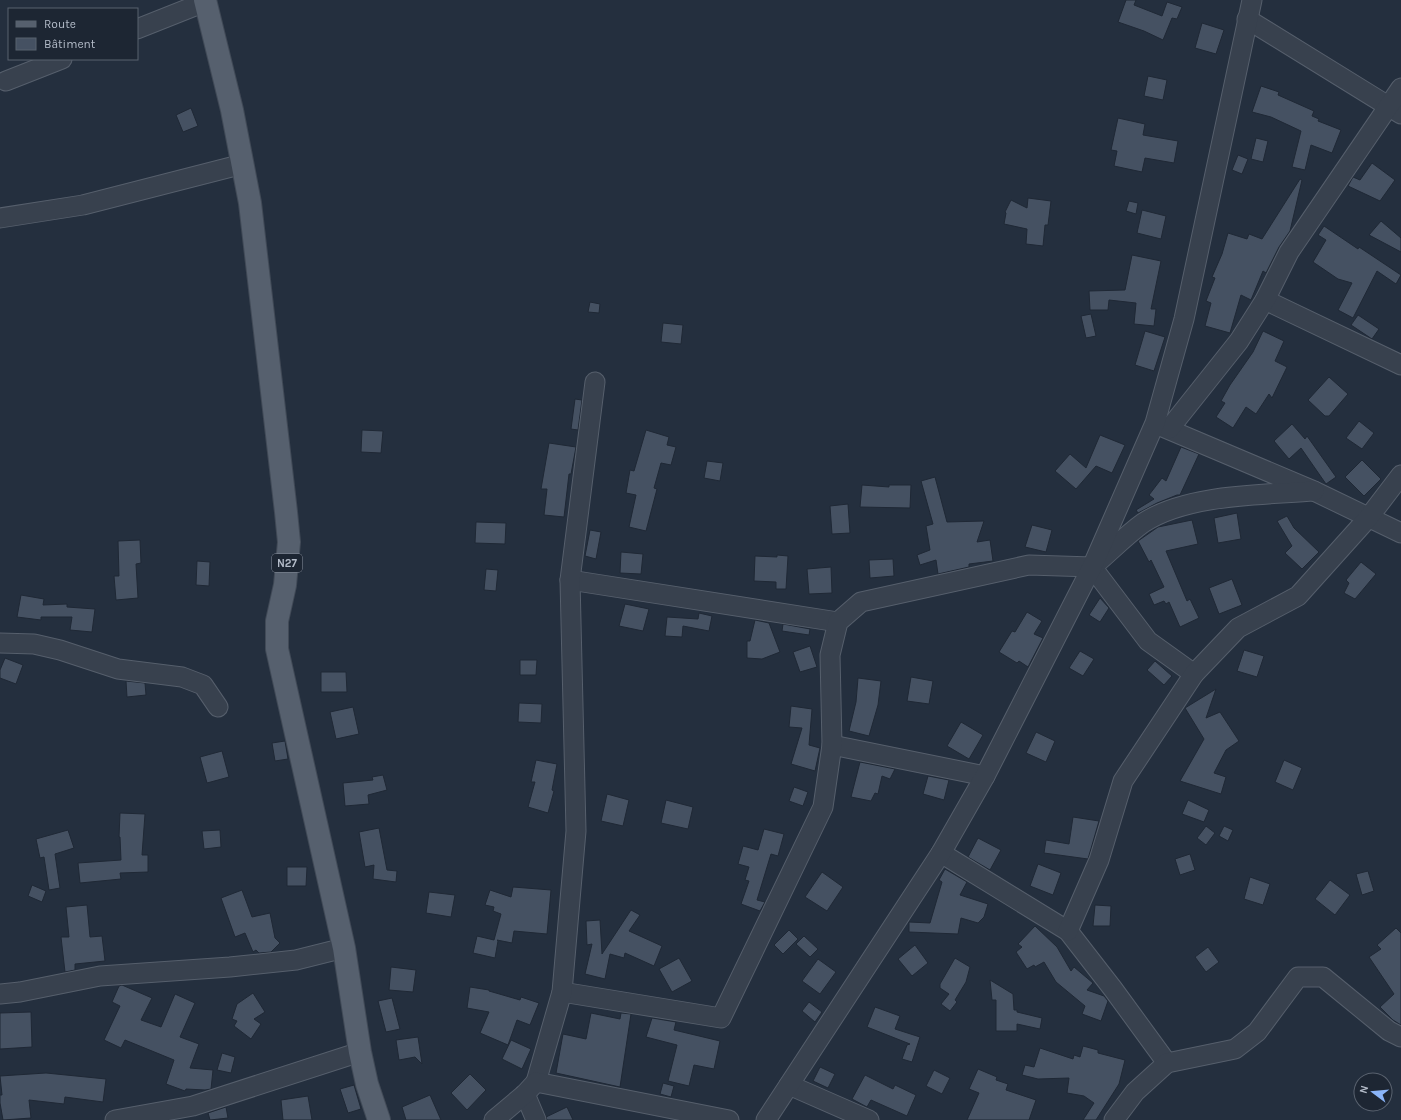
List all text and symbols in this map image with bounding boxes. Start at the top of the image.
legend [8,8,138,60]
text: Route [44,17,76,31]
text: Bâtiment [44,37,96,51]
road number: N27 [272,554,302,572]
north arrow [1353,1072,1393,1112]
text: N [1357,1084,1371,1095]

